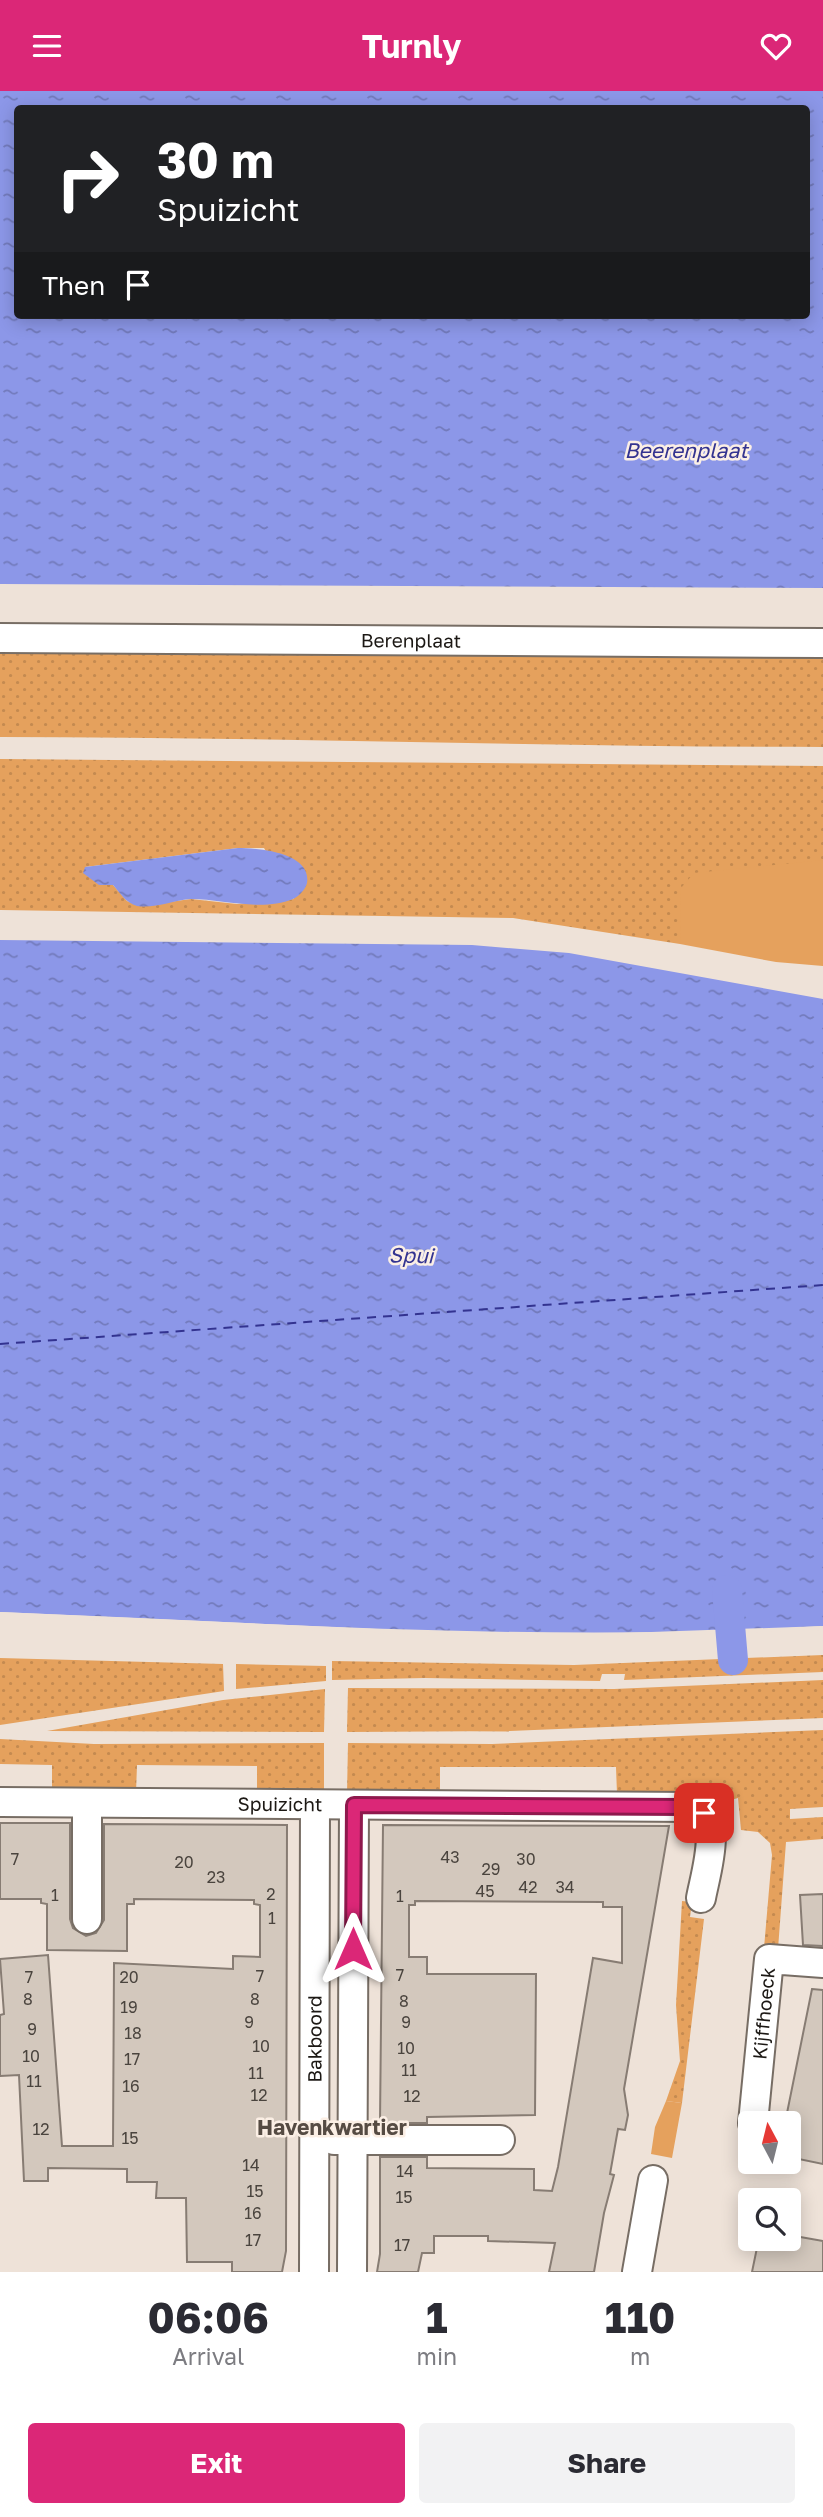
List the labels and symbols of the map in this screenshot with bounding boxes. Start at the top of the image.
water label: Beerenplaat [624,437,750,463]
street label: Berenplaat [361,628,461,652]
water label: Spui [388,1242,436,1268]
pin [674,1783,734,1843]
street label: Spuizicht [238,1792,322,1815]
house number: 43 [440,1847,460,1867]
house number: 7 [11,1849,19,1869]
house number: 30 [516,1849,536,1869]
house number: 20 [174,1852,194,1872]
house number: 29 [482,1859,500,1879]
house number: 23 [207,1867,225,1887]
house number: 42 [518,1877,538,1897]
house number: 34 [555,1877,575,1897]
house number: 45 [475,1881,495,1901]
house number: 2 [266,1884,276,1904]
house number: 1 [51,1885,59,1905]
house number: 1 [396,1886,404,1906]
house number: 1 [268,1908,276,1928]
position arrow [316,1912,390,1986]
house number: 7 [396,1965,404,1985]
house number: 7 [256,1966,264,1986]
street label: Kijffhoeck [747,1966,779,2061]
house number: 7 [25,1967,33,1987]
house number: 20 [119,1967,139,1987]
house number: 8 [23,1989,33,2009]
house number: 8 [250,1989,260,2009]
house number: 8 [399,1991,409,2011]
street label: Bakboord [302,1995,326,2083]
house number: 19 [120,1997,138,2017]
house number: 9 [244,2012,254,2032]
house number: 9 [401,2012,411,2032]
house number: 9 [27,2019,37,2039]
house number: 18 [124,2023,142,2043]
house number: 10 [252,2036,270,2056]
house number: 10 [397,2038,415,2058]
house number: 10 [22,2046,40,2066]
house number: 17 [124,2049,140,2069]
house number: 11 [401,2060,417,2080]
house number: 11 [248,2063,264,2083]
house number: 11 [26,2071,42,2091]
house number: 16 [122,2076,140,2096]
house number: 12 [250,2085,268,2105]
house number: 12 [403,2086,421,2106]
north arrow [738,2111,802,2173]
district label: Havenkwartier [257,2114,407,2140]
house number: 12 [32,2119,50,2139]
house number: 15 [121,2128,139,2148]
house number: 14 [242,2155,260,2175]
house number: 14 [396,2161,414,2181]
house number: 15 [246,2181,264,2201]
house number: 15 [395,2187,413,2207]
house number: 16 [244,2203,262,2223]
house number: 17 [245,2230,261,2250]
house number: 17 [394,2235,410,2255]

